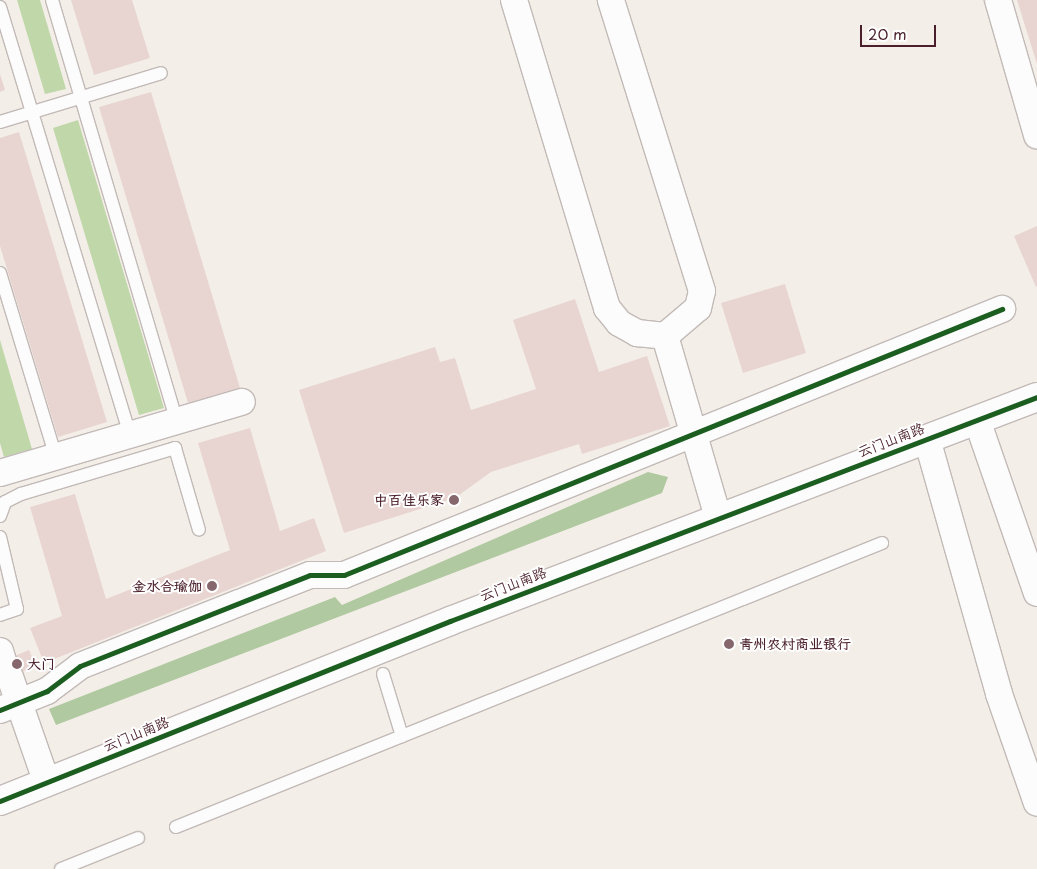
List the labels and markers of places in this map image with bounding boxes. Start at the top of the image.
place label: 中百佳乐家 [374,492,444,508]
marker: 中百佳乐家 [448,494,460,506]
place label: 金水合瑜伽 [132,578,202,594]
marker: 金水合瑜伽 [206,580,218,592]
place label: 青州农村商业银行 [739,636,851,652]
marker: 青州农村商业银行 [723,638,735,650]
place label: 大门 [27,656,55,672]
marker: 大门 [11,658,23,670]

